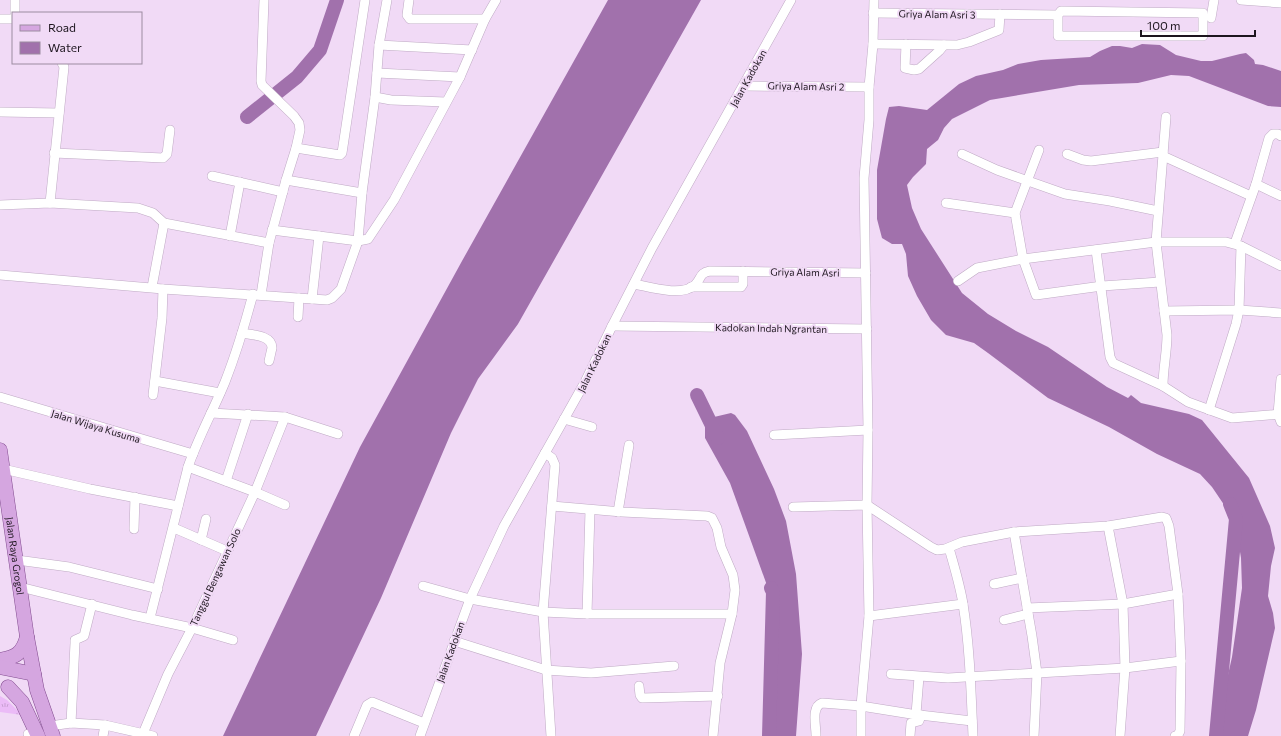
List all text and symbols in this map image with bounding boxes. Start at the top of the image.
street label: Griya Alam Asri 3 [898,7,976,21]
legend [12,12,142,64]
scale bar [1141,12,1255,38]
text: 100 m [1147,18,1181,32]
text: Road [48,20,76,34]
text: Water [48,40,82,54]
street label: Jalan Kadokan [727,47,769,109]
street label: Griya Alam Asri 2 [767,79,845,93]
street label: Griya Alam Asri [770,265,840,279]
street label: Kadokan Indah Ngrantan [715,321,827,335]
street label: Jalan Kadokan [575,332,613,394]
street label: Jalan Wijaya Kusuma [50,407,142,445]
street label: Jalan Raya Grogol [4,516,27,596]
street label: Tanggul Bengawan Solo [187,526,243,628]
street label: Jalan Kadokan [433,620,467,684]

